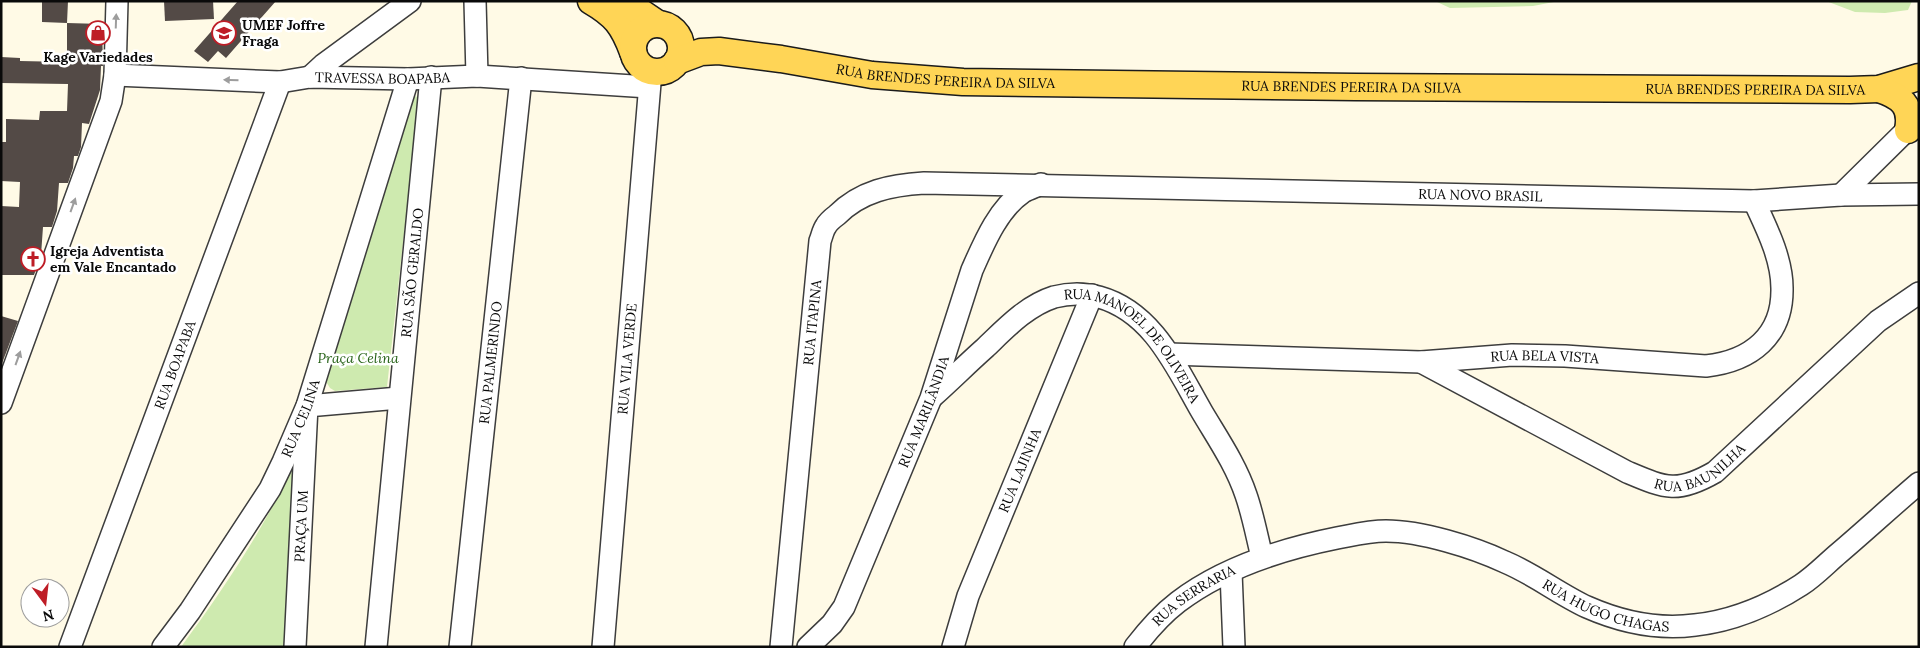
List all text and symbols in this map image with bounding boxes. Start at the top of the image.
one-way arrow [112,13,120,29]
place label: UMEF Joffre Fraga [242,16,325,50]
shop icon: Kage Variedades [85,20,111,46]
school or university icon: UMEF Joffre Fraga [211,20,237,46]
place label: Kage Variedades [43,48,153,66]
street label: RUA BRENDES PEREIRA DA SILVA [835,60,1055,92]
street label: TRAVESSA BOAPABA [315,68,451,88]
one-way arrow [223,75,239,83]
street label: RUA BRENDES PEREIRA DA SILVA [1241,77,1461,97]
street label: RUA BRENDES PEREIRA DA SILVA [1645,80,1866,99]
street label: RUA NOVO BRASIL [1418,185,1543,205]
one-way arrow [69,197,77,212]
street label: RUA SÃO GERALDO [397,207,427,338]
place label: Igreja Adventista em Vale Encantado [50,242,176,276]
church icon: Igreja Adventista em Vale Encantado [20,246,46,272]
street label: RUA ITAPINA [799,279,825,366]
street label: RUA MANOEL DE OLIVEIRA [1063,285,1204,406]
street label: RUA PALMERINDO [475,300,506,425]
street label: RUA VILA VERDE [613,302,641,415]
street label: RUA BOAPABA [150,318,200,412]
street label: RUA BELA VISTA [1490,346,1600,367]
park label: Praça Celina [317,349,399,367]
one-way arrow [15,350,22,365]
street label: RUA MARILÂNDIA [894,354,953,470]
street label: RUA CELINA [277,377,324,460]
street label: RUA LAJINHA [994,425,1045,515]
street label: RUA BAUNILHA [1652,439,1749,496]
street label: PRAÇA UM [290,490,312,563]
street label: RUA SERRARIA [1148,561,1238,630]
street label: RUA HUGO CHAGAS [1539,575,1670,636]
north arrow [20,578,70,628]
text: N [41,605,56,626]

